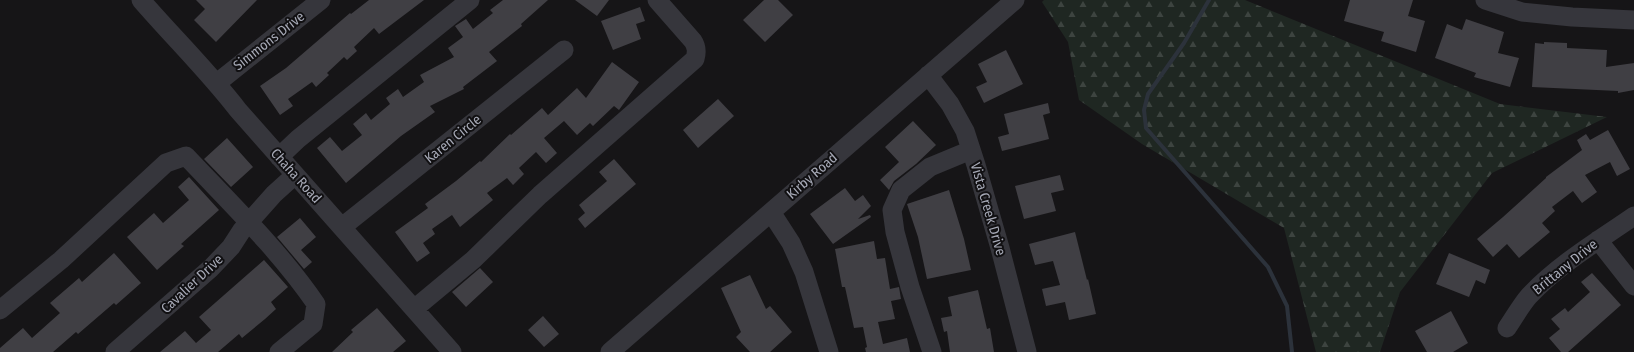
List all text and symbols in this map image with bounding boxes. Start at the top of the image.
street label: Simmons Drive [230,8,308,74]
street label: Karen Circle [421,111,485,167]
street label: Chaha Road [267,145,325,207]
street label: Kirby Road [783,149,841,203]
street label: Vista Creek Drive [967,161,1009,258]
street label: Brittany Drive [1529,236,1601,298]
street label: Cavalier Drive [158,251,226,317]

